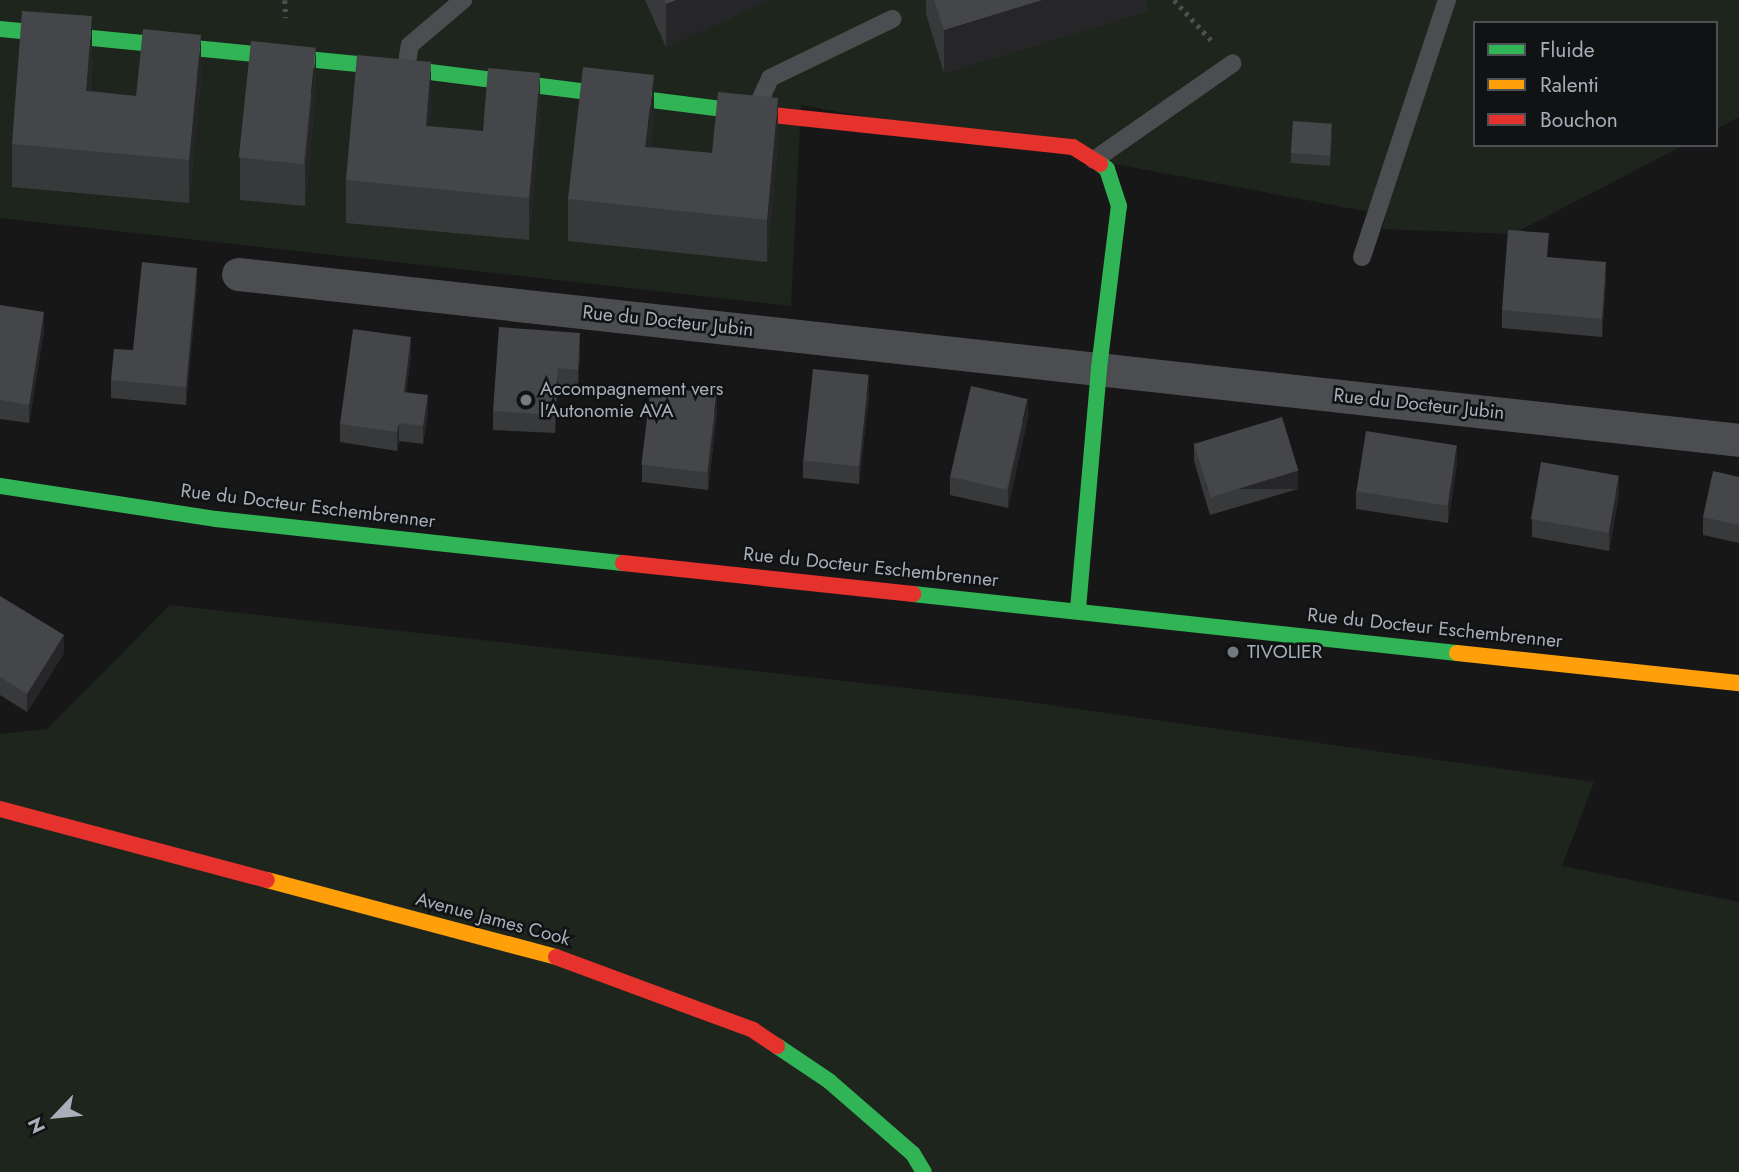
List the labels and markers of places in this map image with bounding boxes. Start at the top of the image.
place label: Accompagnement vers l'Autonomie AVA [540,378,723,422]
marker: Accompagnement vers l'Autonomie AVA [518,392,534,408]
place label: TIVOLIER [1247,641,1322,663]
marker: TIVOLIER [1225,644,1241,660]

